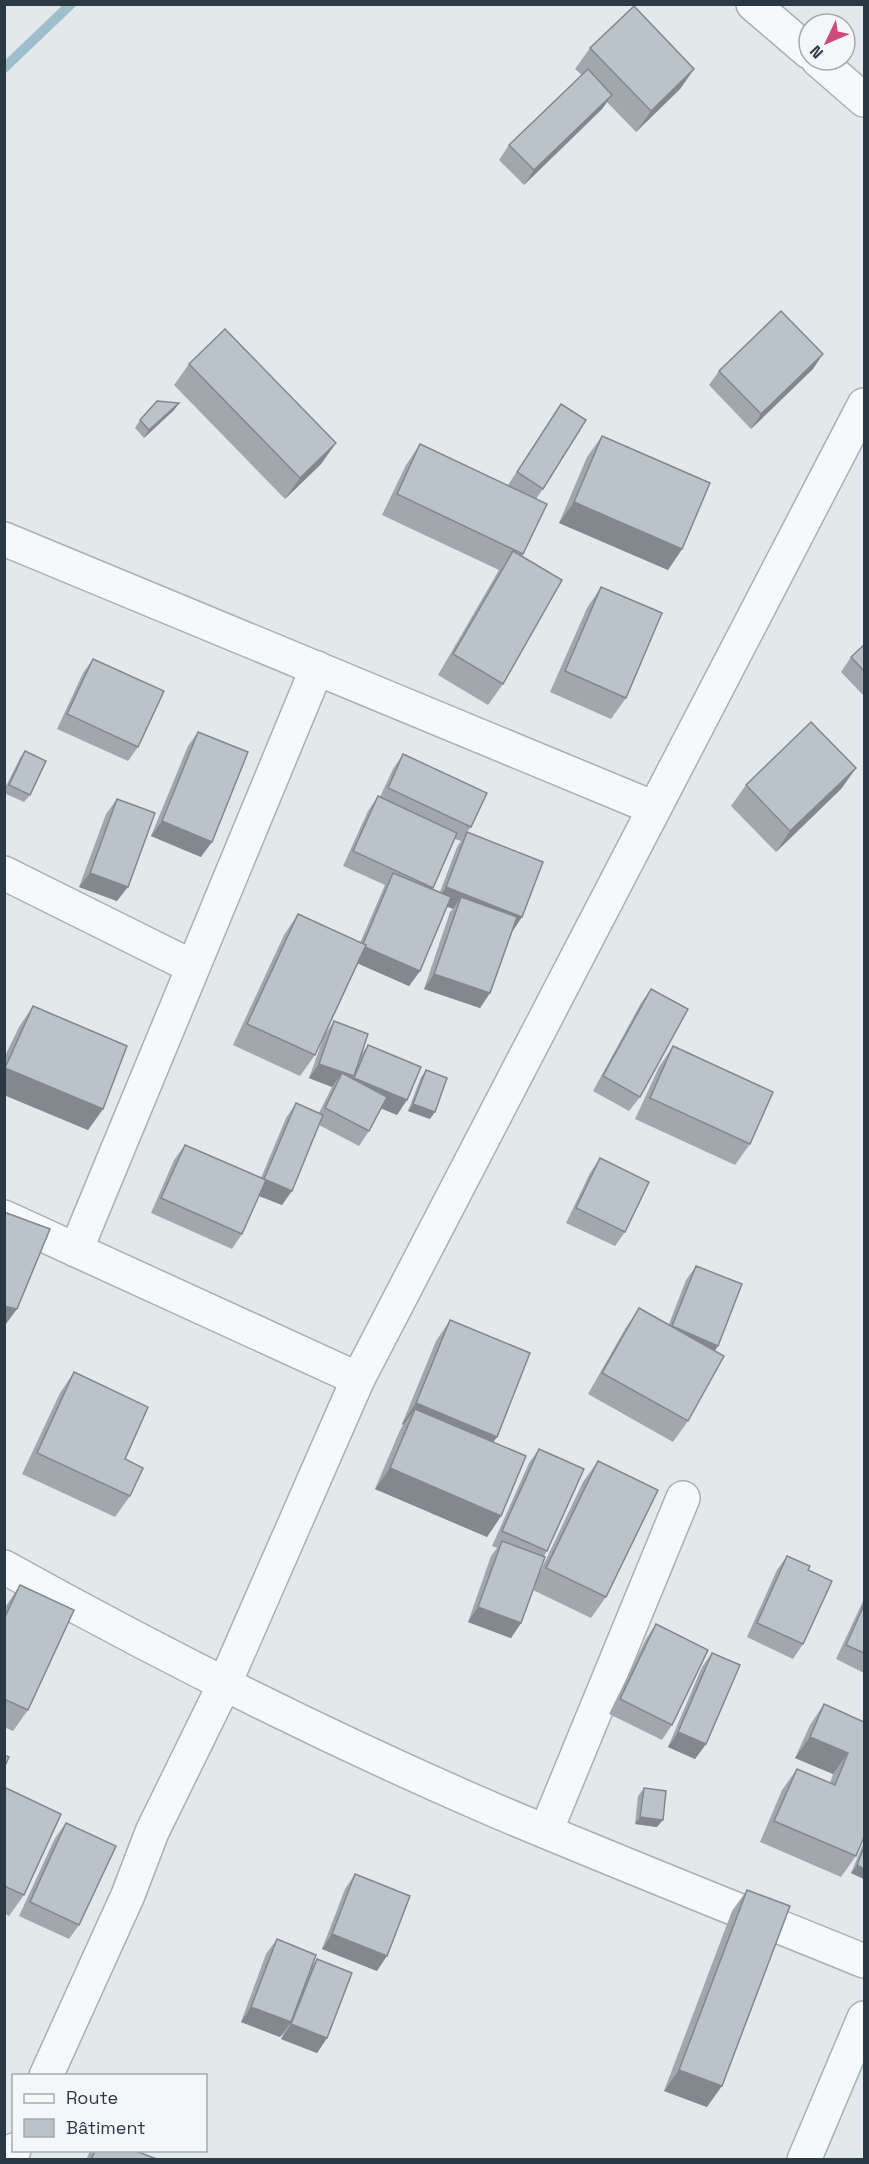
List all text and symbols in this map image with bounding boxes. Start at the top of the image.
north arrow [797,12,857,72]
text: N [805,41,828,63]
legend [12,2074,207,2152]
text: Route [66,2086,118,2109]
text: Bâtiment [66,2116,146,2139]

